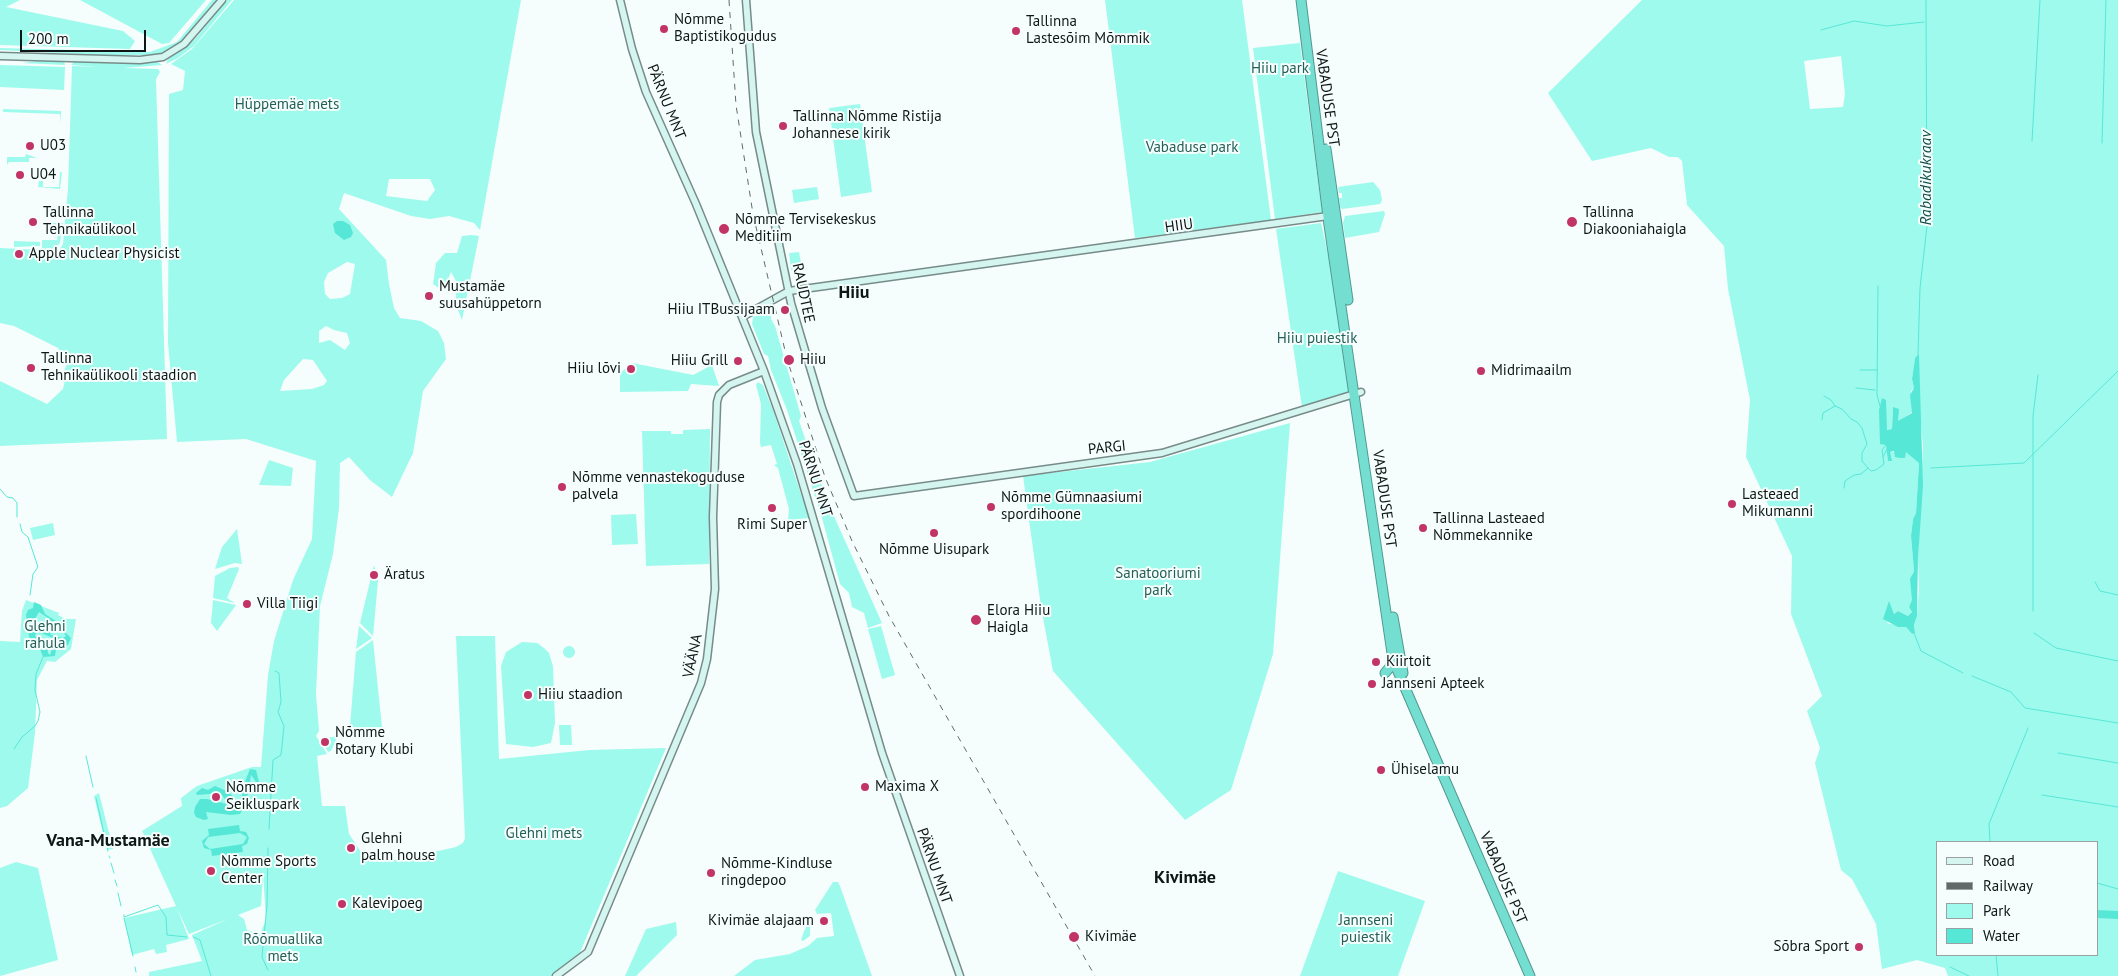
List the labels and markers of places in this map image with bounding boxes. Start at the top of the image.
place label: Nõmme Baptistikogudus [674,11,776,46]
place label: Tallinna Lastesõim Mõmmik [1026,13,1150,48]
marker: Nõmme Baptistikogudus [658,23,670,35]
marker: Tallinna Lastesõim Mõmmik [1010,25,1022,37]
place label: Tallinna Nõmme Ristija Johannese kirik [793,108,942,143]
marker: Tallinna Nõmme Ristija Johannese kirik [777,120,789,132]
place label: U03 [40,137,66,155]
marker: U03 [24,140,36,152]
place label: U04 [30,166,56,184]
marker: U04 [14,169,26,181]
place label: Tallinna Tehnikaülikool [43,204,136,239]
place label: Tallinna Diakooniahaigla [1583,204,1687,239]
place label: Nõmme Tervisekeskus Meditiim [735,211,876,246]
marker: Tallinna Diakooniahaigla [1565,215,1579,229]
marker: Tallinna Tehnikaülikool [27,216,39,228]
marker: Nõmme Tervisekeskus Meditiim [717,222,731,236]
place label: Apple Nuclear Physicist [29,245,180,263]
marker: Apple Nuclear Physicist [13,248,25,260]
place label: Mustamäe suusahüppetorn [439,278,542,313]
marker: Mustamäe suusahüppetorn [423,290,435,302]
place label: Hiiu ITBussijaam [668,301,775,319]
marker: Hiiu ITBussijaam [779,304,791,316]
place label: Tallinna Tehnikaülikooli staadion [41,350,197,385]
place label: Hiiu [800,351,826,369]
place label: Hiiu Grill [671,352,728,370]
marker: Hiiu [782,353,796,367]
marker: Hiiu Grill [732,355,744,367]
place label: Hiiu lõvi [567,360,621,378]
marker: Tallinna Tehnikaülikooli staadion [25,362,37,374]
place label: Midrimaailm [1491,362,1572,380]
marker: Hiiu lõvi [625,363,637,375]
marker: Midrimaailm [1475,365,1487,377]
place label: Nõmme vennastekoguduse palvela [572,469,745,504]
marker: Nõmme vennastekoguduse palvela [556,481,568,493]
place label: Lasteaed Mikumanni [1742,486,1813,521]
place label: Nõmme Gümnaasiumi spordihoone [1001,489,1142,524]
marker: Lasteaed Mikumanni [1726,498,1738,510]
marker: Nõmme Gümnaasiumi spordihoone [985,501,997,513]
marker: Rimi Super [766,502,778,514]
place label: Tallinna Lasteaed Nõmmekannike [1433,510,1545,545]
place label: Rimi Super [737,516,807,534]
marker: Tallinna Lasteaed Nõmmekannike [1417,522,1429,534]
marker: Nõmme Uisupark [928,527,940,539]
place label: Nõmme Uisupark [879,541,989,559]
place label: Äratus [384,566,425,584]
marker: Äratus [368,569,380,581]
place label: Villa Tiigi [257,595,318,613]
marker: Villa Tiigi [241,598,253,610]
place label: Elora Hiiu Haigla [987,602,1050,637]
marker: Elora Hiiu Haigla [969,613,983,627]
place label: Kiirtoit [1386,653,1431,671]
marker: Kiirtoit [1370,656,1382,668]
place label: Jannseni Apteek [1382,675,1484,693]
marker: Jannseni Apteek [1366,678,1378,690]
place label: Hiiu staadion [538,686,623,704]
marker: Hiiu staadion [522,689,534,701]
place label: Nõmme Rotary Klubi [335,724,414,759]
marker: Nõmme Rotary Klubi [319,736,331,748]
place label: Ühiselamu [1391,761,1459,779]
marker: Ühiselamu [1375,764,1387,776]
place label: Maxima X [875,778,939,796]
place label: Nõmme Seikluspark [226,779,299,814]
marker: Maxima X [859,781,871,793]
marker: Nõmme Seikluspark [210,791,222,803]
place label: Glehni palm house [361,830,435,865]
marker: Glehni palm house [345,842,357,854]
place label: Nõmme Sports Center [221,853,316,888]
place label: Nõmme-Kindluse ringdepoo [721,855,832,890]
marker: Nõmme Sports Center [205,865,217,877]
marker: Nõmme-Kindluse ringdepoo [705,867,717,879]
place label: Kalevipoeg [352,895,423,913]
marker: Kalevipoeg [336,898,348,910]
place label: Kivimäe alajaam [708,912,814,930]
marker: Kivimäe alajaam [818,915,830,927]
place label: Kivimäe [1085,928,1137,946]
marker: Kivimäe [1067,930,1081,944]
place label: Sõbra Sport [1774,938,1849,956]
marker: Sõbra Sport [1853,941,1865,953]

